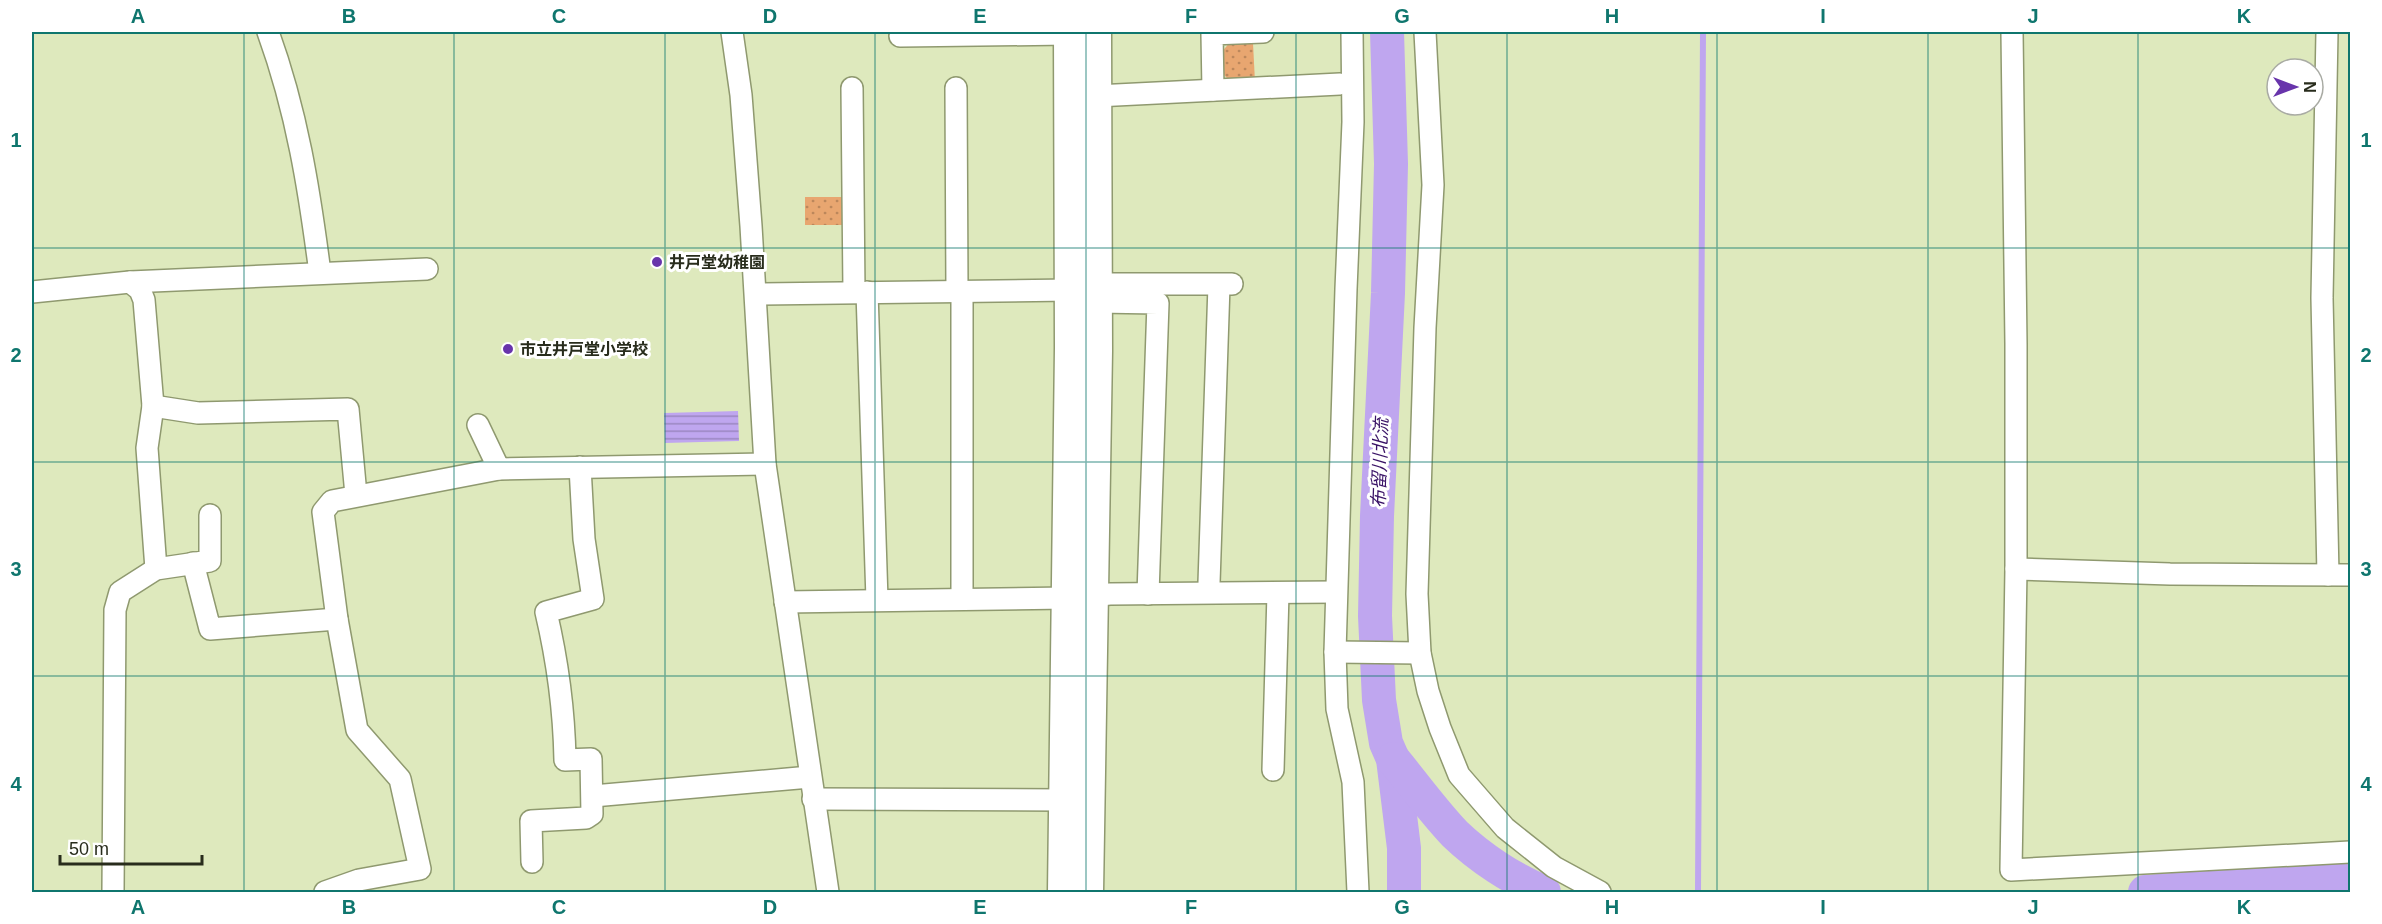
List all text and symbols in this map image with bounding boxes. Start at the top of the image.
text: A [131,5,145,27]
text: B [342,5,356,27]
text: C [552,5,566,27]
text: D [763,5,777,27]
text: E [973,5,987,27]
text: F [1185,5,1197,27]
text: G [1394,5,1410,27]
text: H [1605,5,1619,27]
text: I [1820,5,1826,27]
text: J [2027,5,2039,27]
text: K [2237,5,2252,27]
north arrow [2265,57,2325,117]
text: N [2301,81,2318,93]
text: 1 [10,129,22,151]
text: 1 [2360,129,2372,151]
place label: 井戸堂幼稚園 [669,253,765,271]
marker: 井戸堂幼稚園 [650,255,664,269]
place label: 市立井戸堂小学校 [520,340,648,358]
marker: 市立井戸堂小学校 [501,342,515,356]
text: 2 [10,344,22,366]
text: 2 [2360,344,2372,366]
water label: 布留川北流 [1368,415,1392,508]
text: 3 [10,558,22,580]
text: 3 [2360,558,2372,580]
text: 4 [10,773,22,795]
text: 4 [2360,773,2372,795]
scale bar [60,828,202,866]
text: 50 m [69,839,109,859]
text: A [131,896,145,918]
text: B [342,896,356,918]
text: C [552,896,566,918]
text: D [763,896,777,918]
text: E [973,896,987,918]
text: F [1185,896,1197,918]
text: G [1394,896,1410,918]
text: H [1605,896,1619,918]
text: I [1820,896,1826,918]
text: J [2027,896,2039,918]
text: K [2237,896,2252,918]

